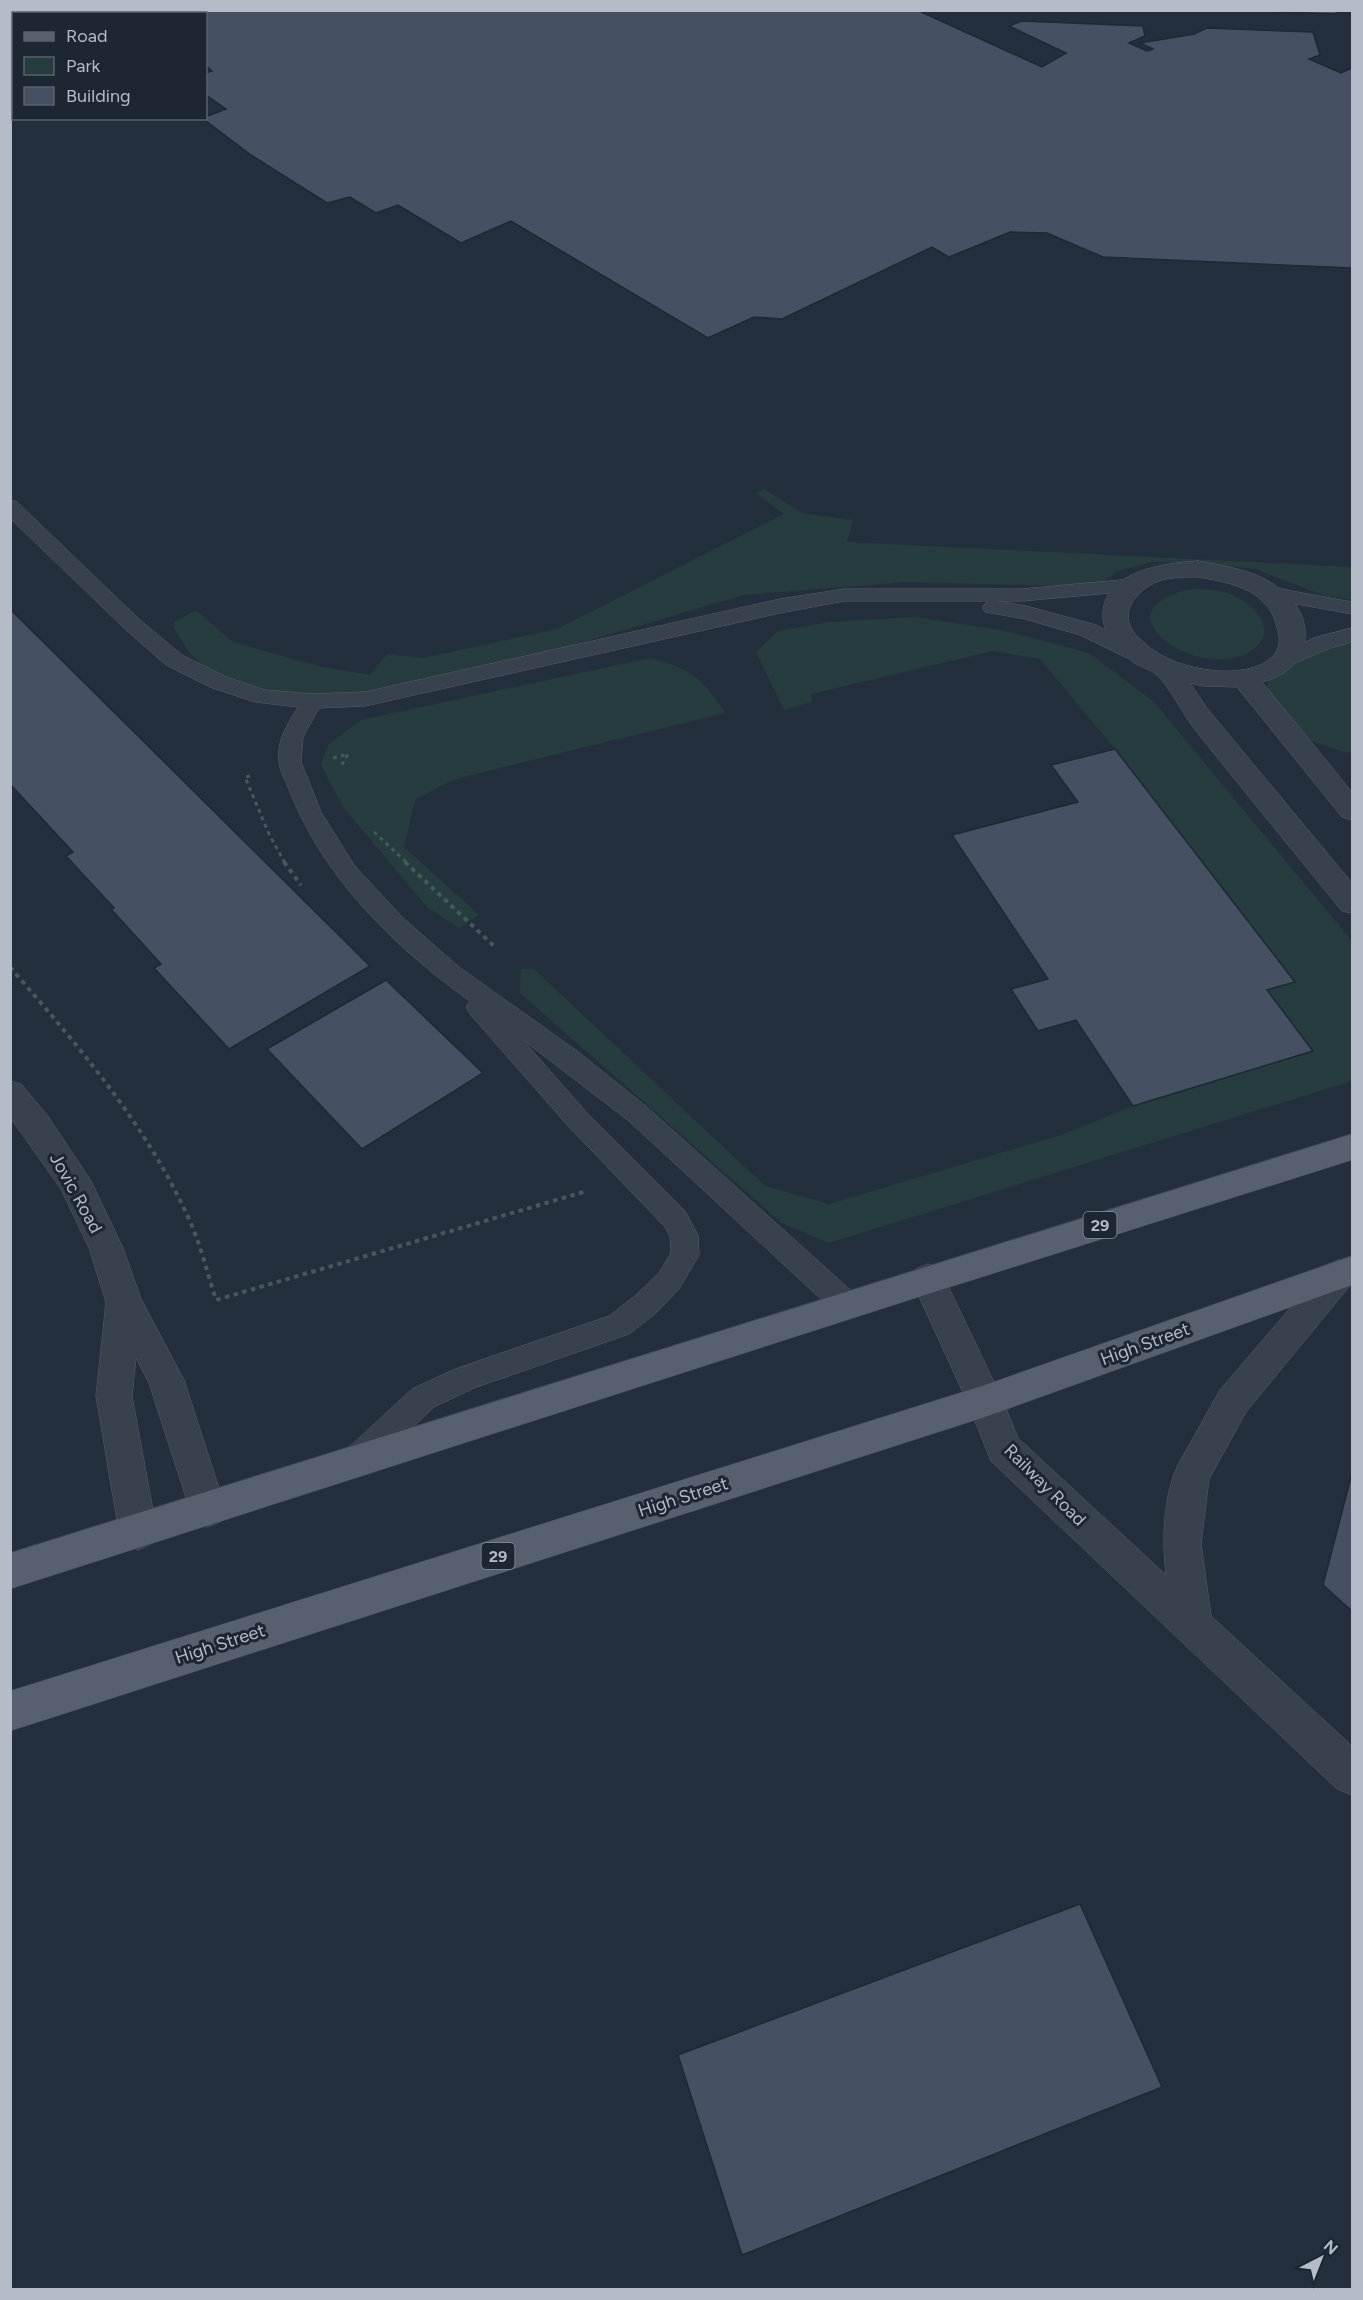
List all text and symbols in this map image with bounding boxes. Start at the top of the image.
legend [12,12,207,120]
text: Road [66,25,107,47]
text: Park [66,55,101,77]
text: Building [66,85,131,107]
street label: Jovic Road [45,1149,107,1237]
road number: 29 [1084,1212,1116,1238]
street label: High Street [1097,1318,1193,1370]
street label: Railway Road [999,1439,1091,1531]
street label: High Street [635,1472,731,1522]
road number: 29 [482,1543,514,1569]
street label: High Street [172,1619,268,1669]
north arrow [1291,2228,1351,2288]
text: N [1320,2236,1342,2258]

